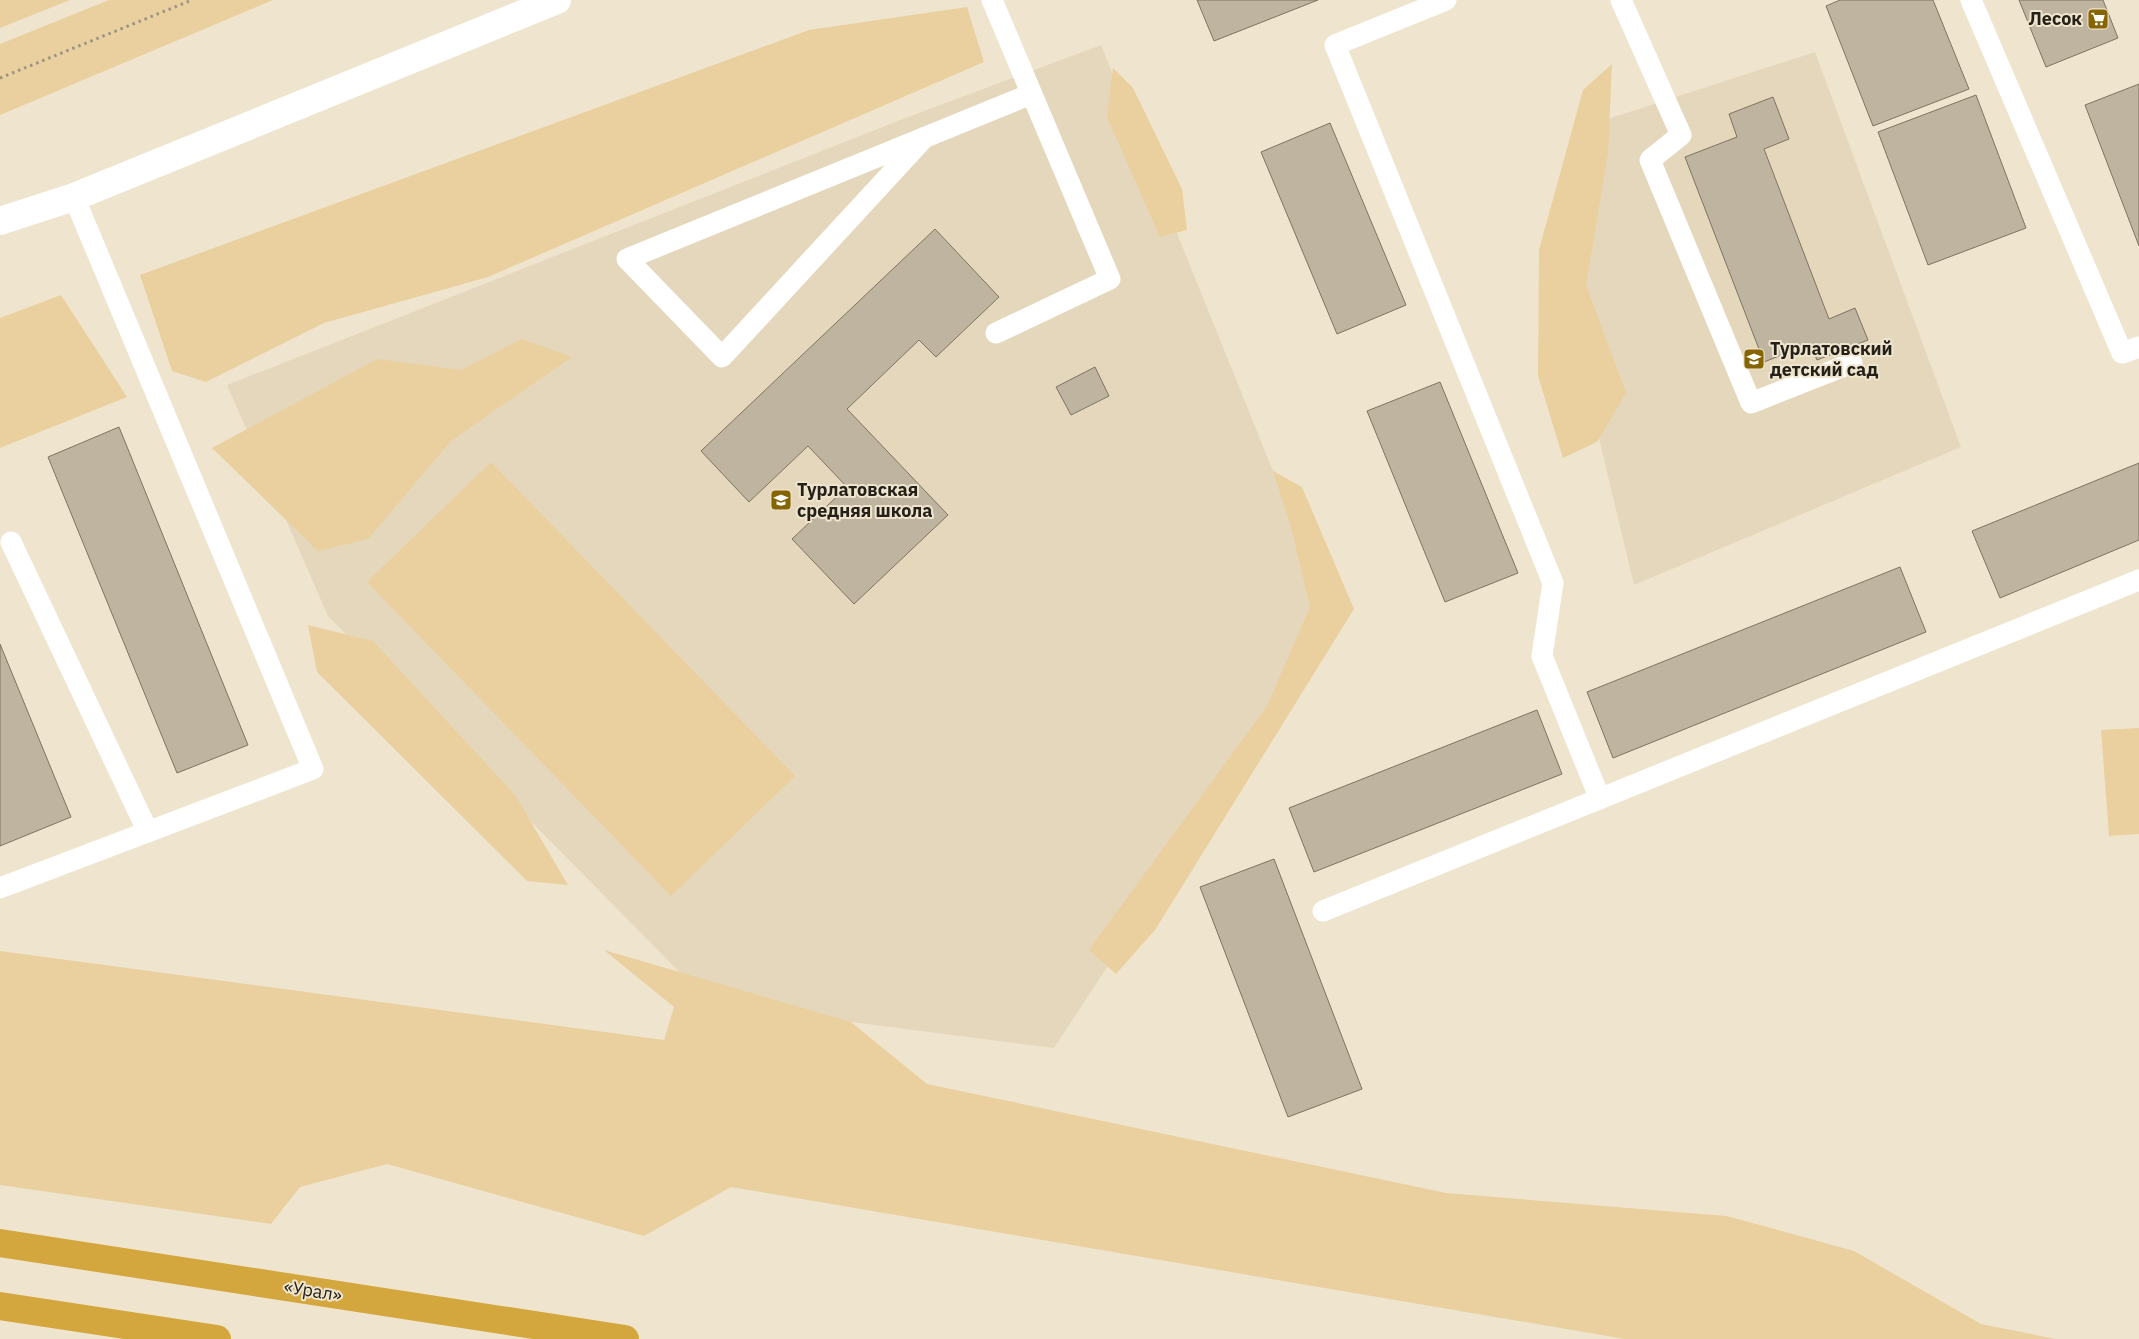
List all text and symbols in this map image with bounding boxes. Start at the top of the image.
place label: Лесок [2029,7,2082,30]
supermarket icon: Лесок [2086,7,2110,31]
place label: Турлатовский детский сад [1770,337,1893,381]
school or university icon: Турлатовский детский сад [1742,347,1766,371]
place label: Турлатовская средняя школа [797,478,932,522]
school or university icon: Турлатовская средняя школа [769,488,793,512]
street label: «Урал» [282,1275,344,1306]

